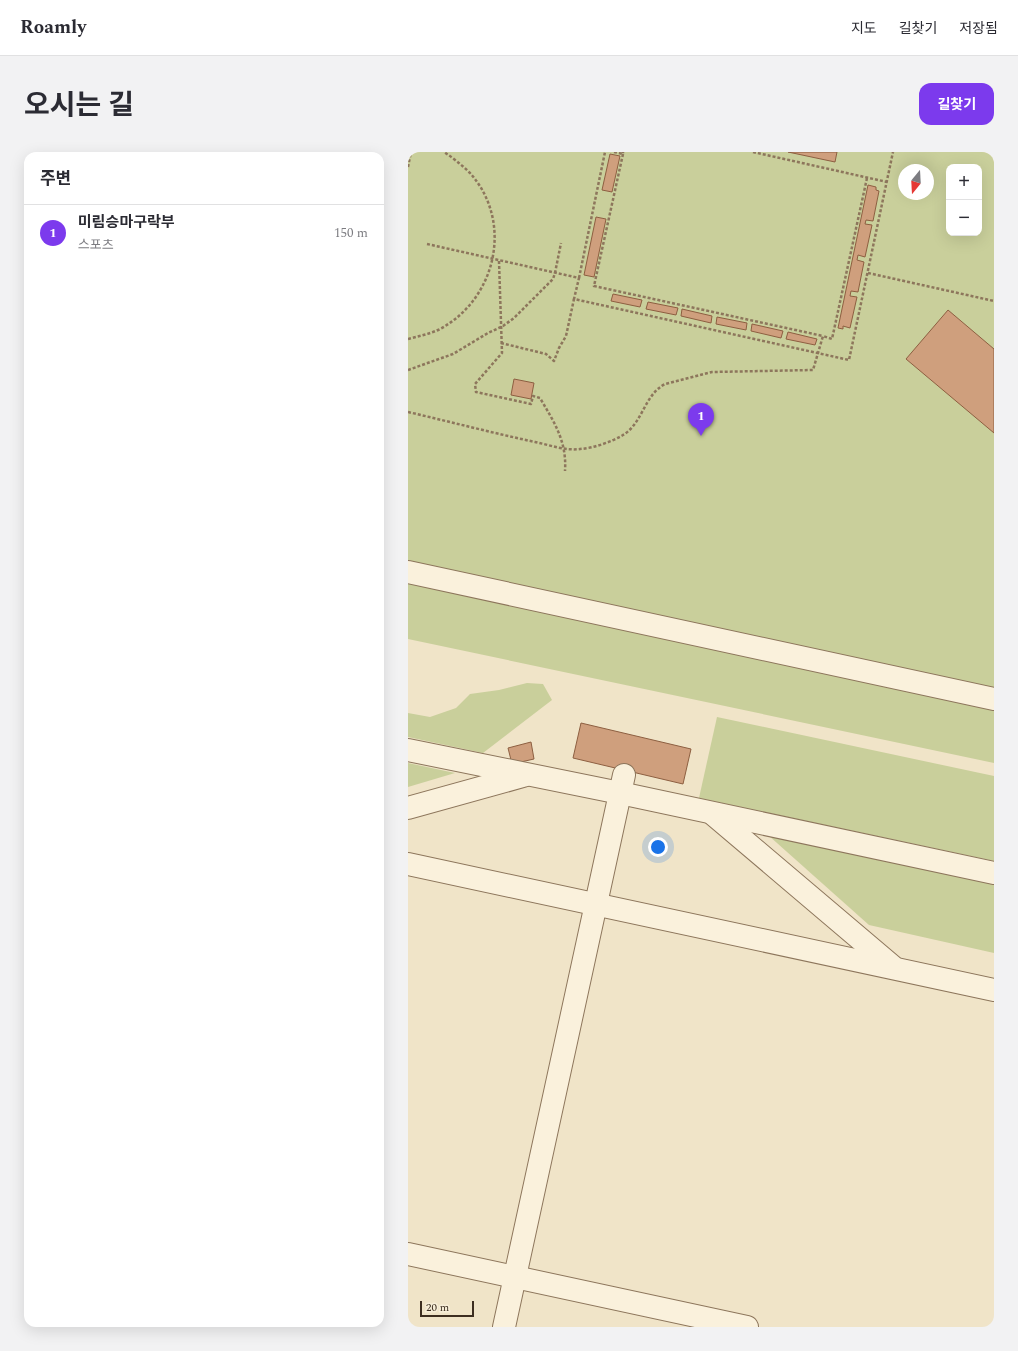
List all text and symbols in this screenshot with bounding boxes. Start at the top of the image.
text: Roamly [20,13,86,42]
text: 지도 [851,18,877,39]
text: 길찾기 [899,18,937,39]
text: 저장됨 [959,18,998,39]
button: 길찾기 [919,83,994,125]
text: 오시는 길 [24,84,134,127]
north arrow [898,164,934,200]
map controls [946,164,982,236]
button: + [946,164,982,200]
text: 주변 [40,166,71,192]
button: − [946,200,982,236]
text: 미림승마구락부 [78,211,175,234]
text: 1 [49,223,57,243]
text: 150 m [334,223,368,243]
text: 스포츠 [78,235,114,255]
pin: 1 [688,403,714,436]
your location [648,837,668,857]
scale bar [420,1299,474,1318]
text: 20 m [426,1299,449,1316]

